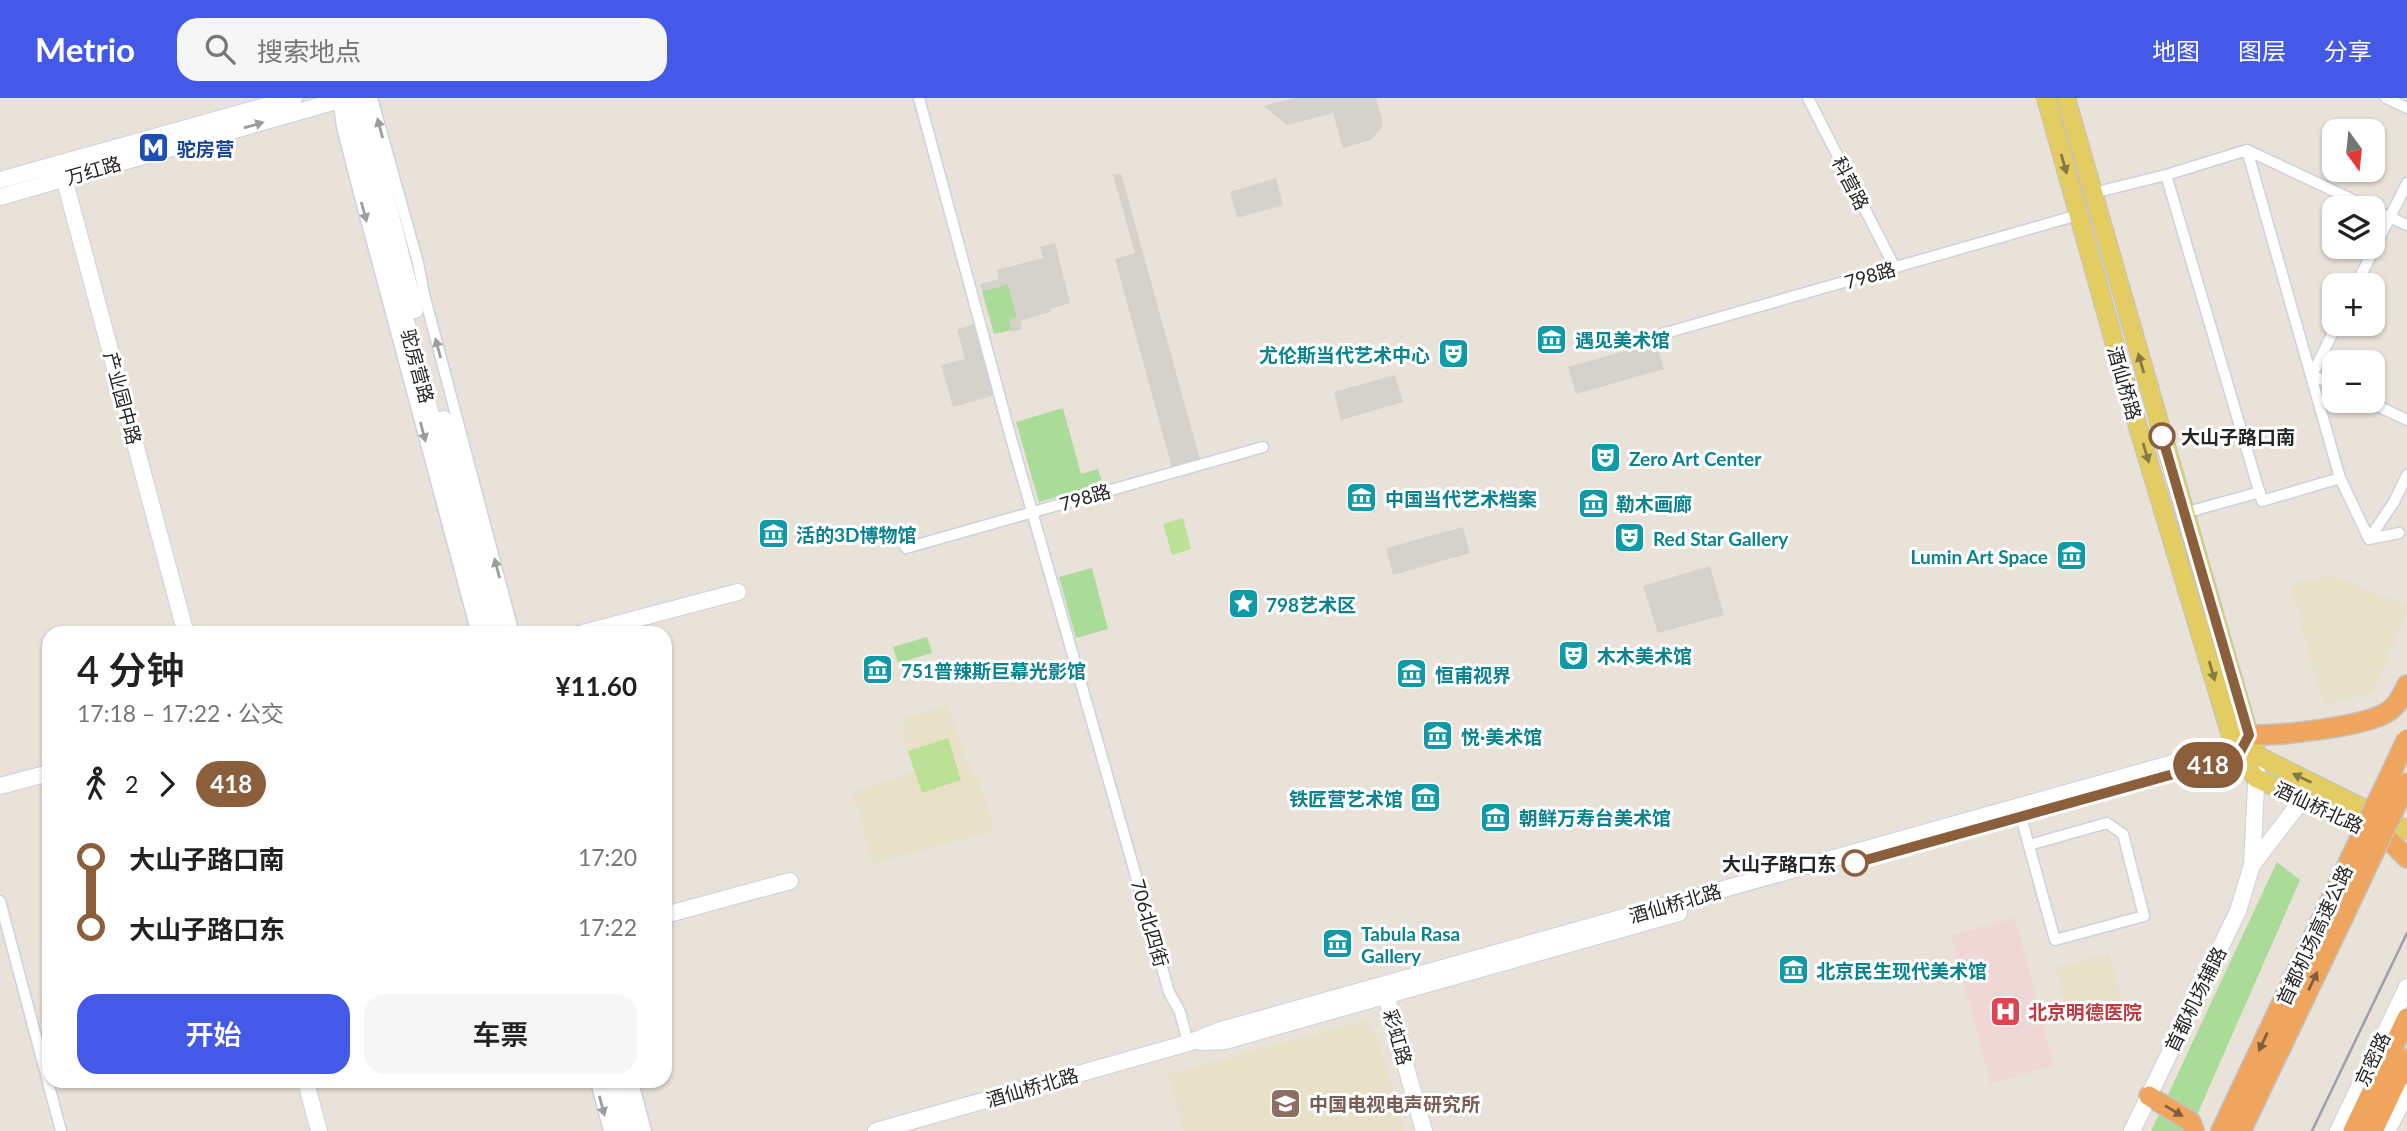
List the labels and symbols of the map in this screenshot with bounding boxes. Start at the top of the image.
one-way arrow [374,117,385,139]
one-way arrow [244,119,265,129]
north arrow [2322,119,2385,182]
metro station icon: 驼房营 [137,131,171,165]
place label: 驼房营 [177,137,234,160]
street label: 万红路 [62,151,124,189]
street label: 科营路 [1828,152,1874,214]
one-way arrow [2059,153,2070,175]
one-way arrow [359,201,370,223]
street label: 798路 [1842,257,1898,293]
museum icon: 遇见美术馆 [1535,322,1569,356]
street label: 驼房营路 [397,326,439,406]
place label: 遇见美术馆 [1575,328,1670,351]
one-way arrow [432,336,443,358]
theatre icon: 尤伦斯当代艺术中心 [1436,337,1470,371]
place label: 尤伦斯当代艺术中心 [1259,343,1430,366]
street label: 酒仙桥路 [2103,343,2147,423]
street label: 产业园中路 [100,349,146,447]
one-way arrow [2136,353,2146,374]
one-way arrow [418,421,429,443]
marker: 大山子路口南 [2149,423,2175,449]
place label: 大山子路口南 [2181,425,2295,448]
theatre icon: Zero Art Center [1589,441,1623,475]
one-way arrow [2141,443,2151,464]
place label: Zero Art Center [1629,447,1762,470]
street label: 798路 [1057,479,1113,515]
museum icon: 中国当代艺术档案 [1345,481,1379,515]
museum icon: 勒木画廊 [1576,486,1610,520]
place label: 中国当代艺术档案 [1385,487,1537,510]
place label: 勒木画廊 [1616,492,1692,515]
museum icon: 活的3D博物馆 [756,517,790,551]
theatre icon: Red Star Gallery [1613,521,1647,555]
place label: 活的3D博物馆 [796,523,916,546]
place label: Red Star Gallery [1653,527,1789,550]
museum icon: Lumin Art Space [2054,539,2088,573]
place label: Lumin Art Space [1911,545,2048,568]
one-way arrow [491,557,501,578]
place icon: 798艺术区 [1226,587,1260,621]
place label: 798艺术区 [1266,593,1356,616]
theatre icon: 木木美术馆 [1557,638,1591,672]
place label: 木木美术馆 [1597,644,1692,667]
museum icon: 751普辣斯巨幕光影馆 [861,653,895,687]
museum icon: 恒甫视界 [1395,657,1429,691]
place label: 751普辣斯巨幕光影馆 [901,659,1086,682]
one-way arrow [2207,661,2217,682]
place label: 恒甫视界 [1435,663,1511,686]
museum icon: 悦·美术馆 [1421,719,1455,753]
place label: 悦·美术馆 [1461,725,1542,748]
line badge: 418 [2168,742,2248,788]
one-way arrow [2292,772,2312,784]
street label: 酒仙桥北路 [2271,776,2367,838]
museum icon: 铁匠营艺术馆 [1409,781,1443,815]
place label: 铁匠营艺术馆 [1289,787,1403,810]
museum icon: 朝鲜万寿台美术馆 [1479,800,1513,834]
place label: 朝鲜万寿台美术馆 [1519,806,1671,829]
marker: 大山子路口东 [1842,850,1868,876]
place label: 大山子路口东 [1722,852,1836,875]
street label: 首都机场高速公路 [2271,861,2357,1009]
street label: 706北四街 [1127,877,1173,969]
street label: 酒仙桥北路 [1626,879,1724,927]
place label: Tabula Rasa Gallery [1361,922,1460,967]
museum icon: Tabula Rasa Gallery [1321,927,1355,961]
street label: 首都机场辅路 [2160,943,2230,1055]
museum icon: 北京民生现代美术馆 [1776,953,1810,987]
place label: 北京民生现代美术馆 [1816,959,1987,982]
one-way arrow [2307,971,2319,991]
hospital icon: 北京明德医院 [1988,994,2022,1028]
place label: 北京明德医院 [2028,1000,2142,1023]
street label: 彩虹路 [1379,1006,1417,1068]
street label: 京密路 [2350,1028,2394,1090]
one-way arrow [2257,1032,2269,1052]
street label: 酒仙桥北路 [983,1063,1081,1111]
school or university icon: 中国电视电声研究所 [1269,1086,1303,1120]
place label: 中国电视电声研究所 [1309,1092,1480,1115]
one-way arrow [598,1096,608,1117]
one-way arrow [2165,1105,2184,1118]

